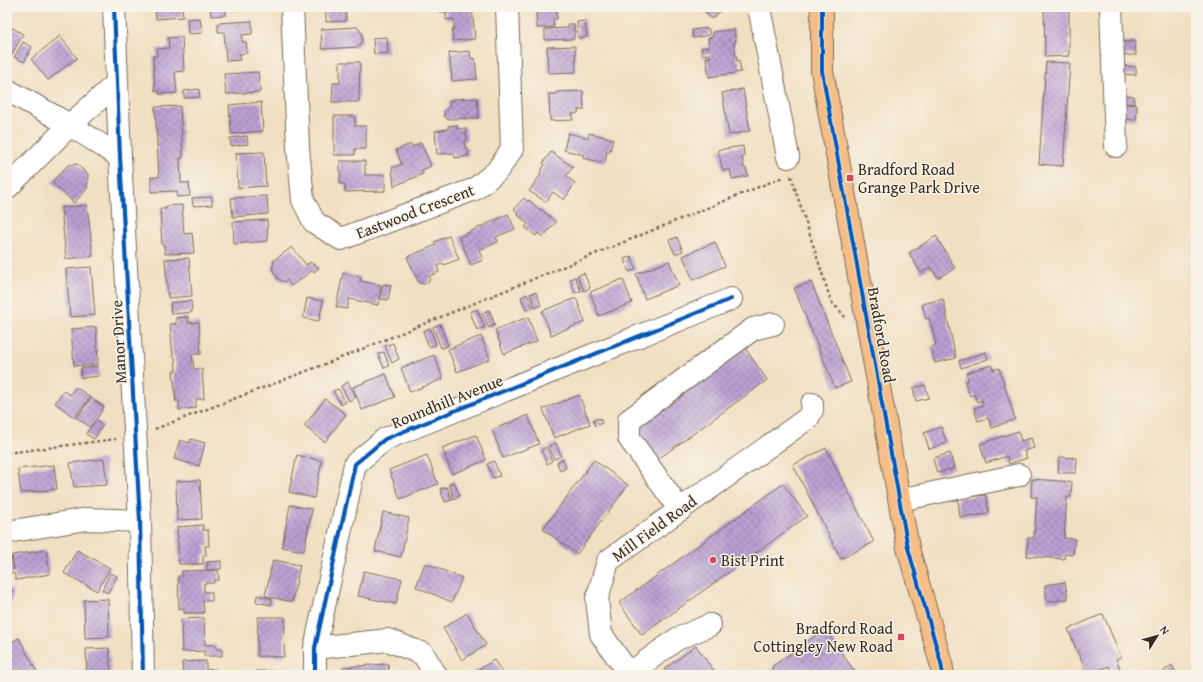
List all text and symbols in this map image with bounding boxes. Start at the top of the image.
place label: Bradford Road Grange Park Drive [858,157,980,199]
marker: Bradford Road Grange Park Drive [845,173,855,183]
street label: Eastwood Crescent [352,177,478,245]
street label: Bradford Road [862,285,902,385]
street label: Manor Drive [104,300,132,384]
street label: Roundhill Avenue [387,368,507,434]
street label: Mill Field Road [607,489,702,567]
place label: Bist Print [721,548,785,572]
marker: Bist Print [708,555,718,565]
place label: Bradford Road Cottingley New Road [754,616,893,658]
north arrow [1137,616,1177,656]
text: N [1156,622,1174,638]
marker: Bradford Road Cottingley New Road [896,632,906,642]

